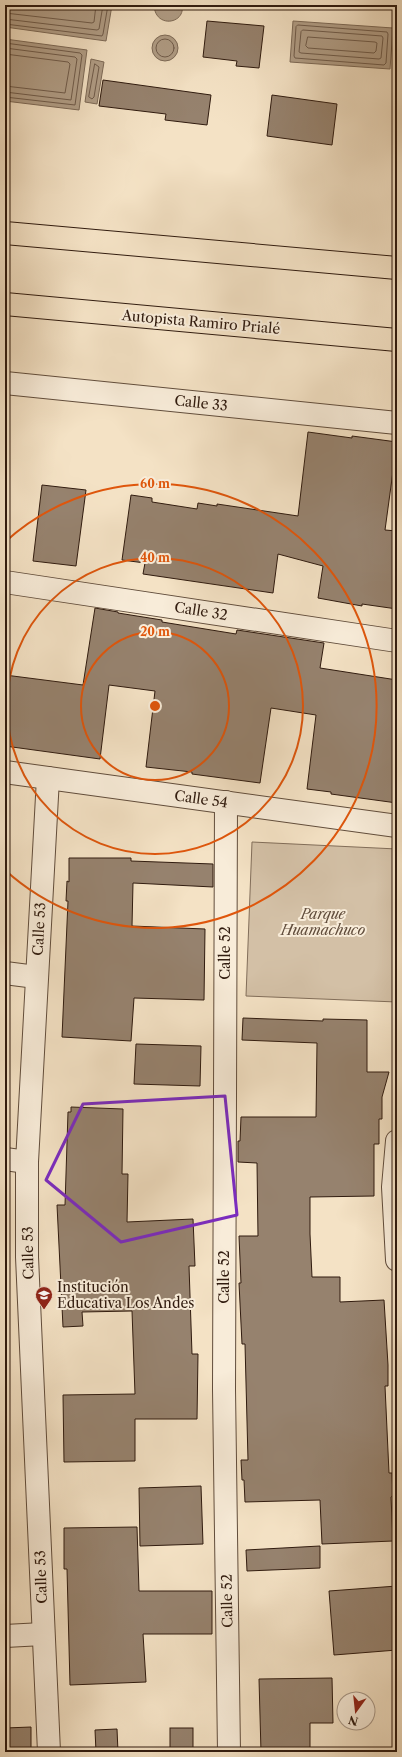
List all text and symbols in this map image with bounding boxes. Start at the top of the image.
street label: Autopista Ramiro Prialé [120,306,281,338]
street label: Calle 33 [173,391,229,415]
text: 60 m [140,476,170,491]
text: 40 m [140,550,170,565]
street label: Calle 32 [173,598,229,624]
text: 20 m [140,624,170,639]
centre of rings [148,699,162,713]
street label: Calle 54 [173,786,229,812]
street label: Calle 53 [29,902,49,956]
park label: Parque Huamachuco [280,905,365,939]
street label: Calle 52 [216,926,234,980]
street label: Calle 53 [19,1226,37,1280]
street label: Calle 52 [215,1250,233,1304]
place label: Institución Educativa Los Andes [57,1278,194,1312]
school or university icon: Institución Educativa Los Andes [34,1285,54,1310]
street label: Calle 53 [31,1550,51,1604]
street label: Calle 52 [218,1574,236,1628]
north arrow [336,1691,376,1731]
text: N [347,1713,360,1729]

